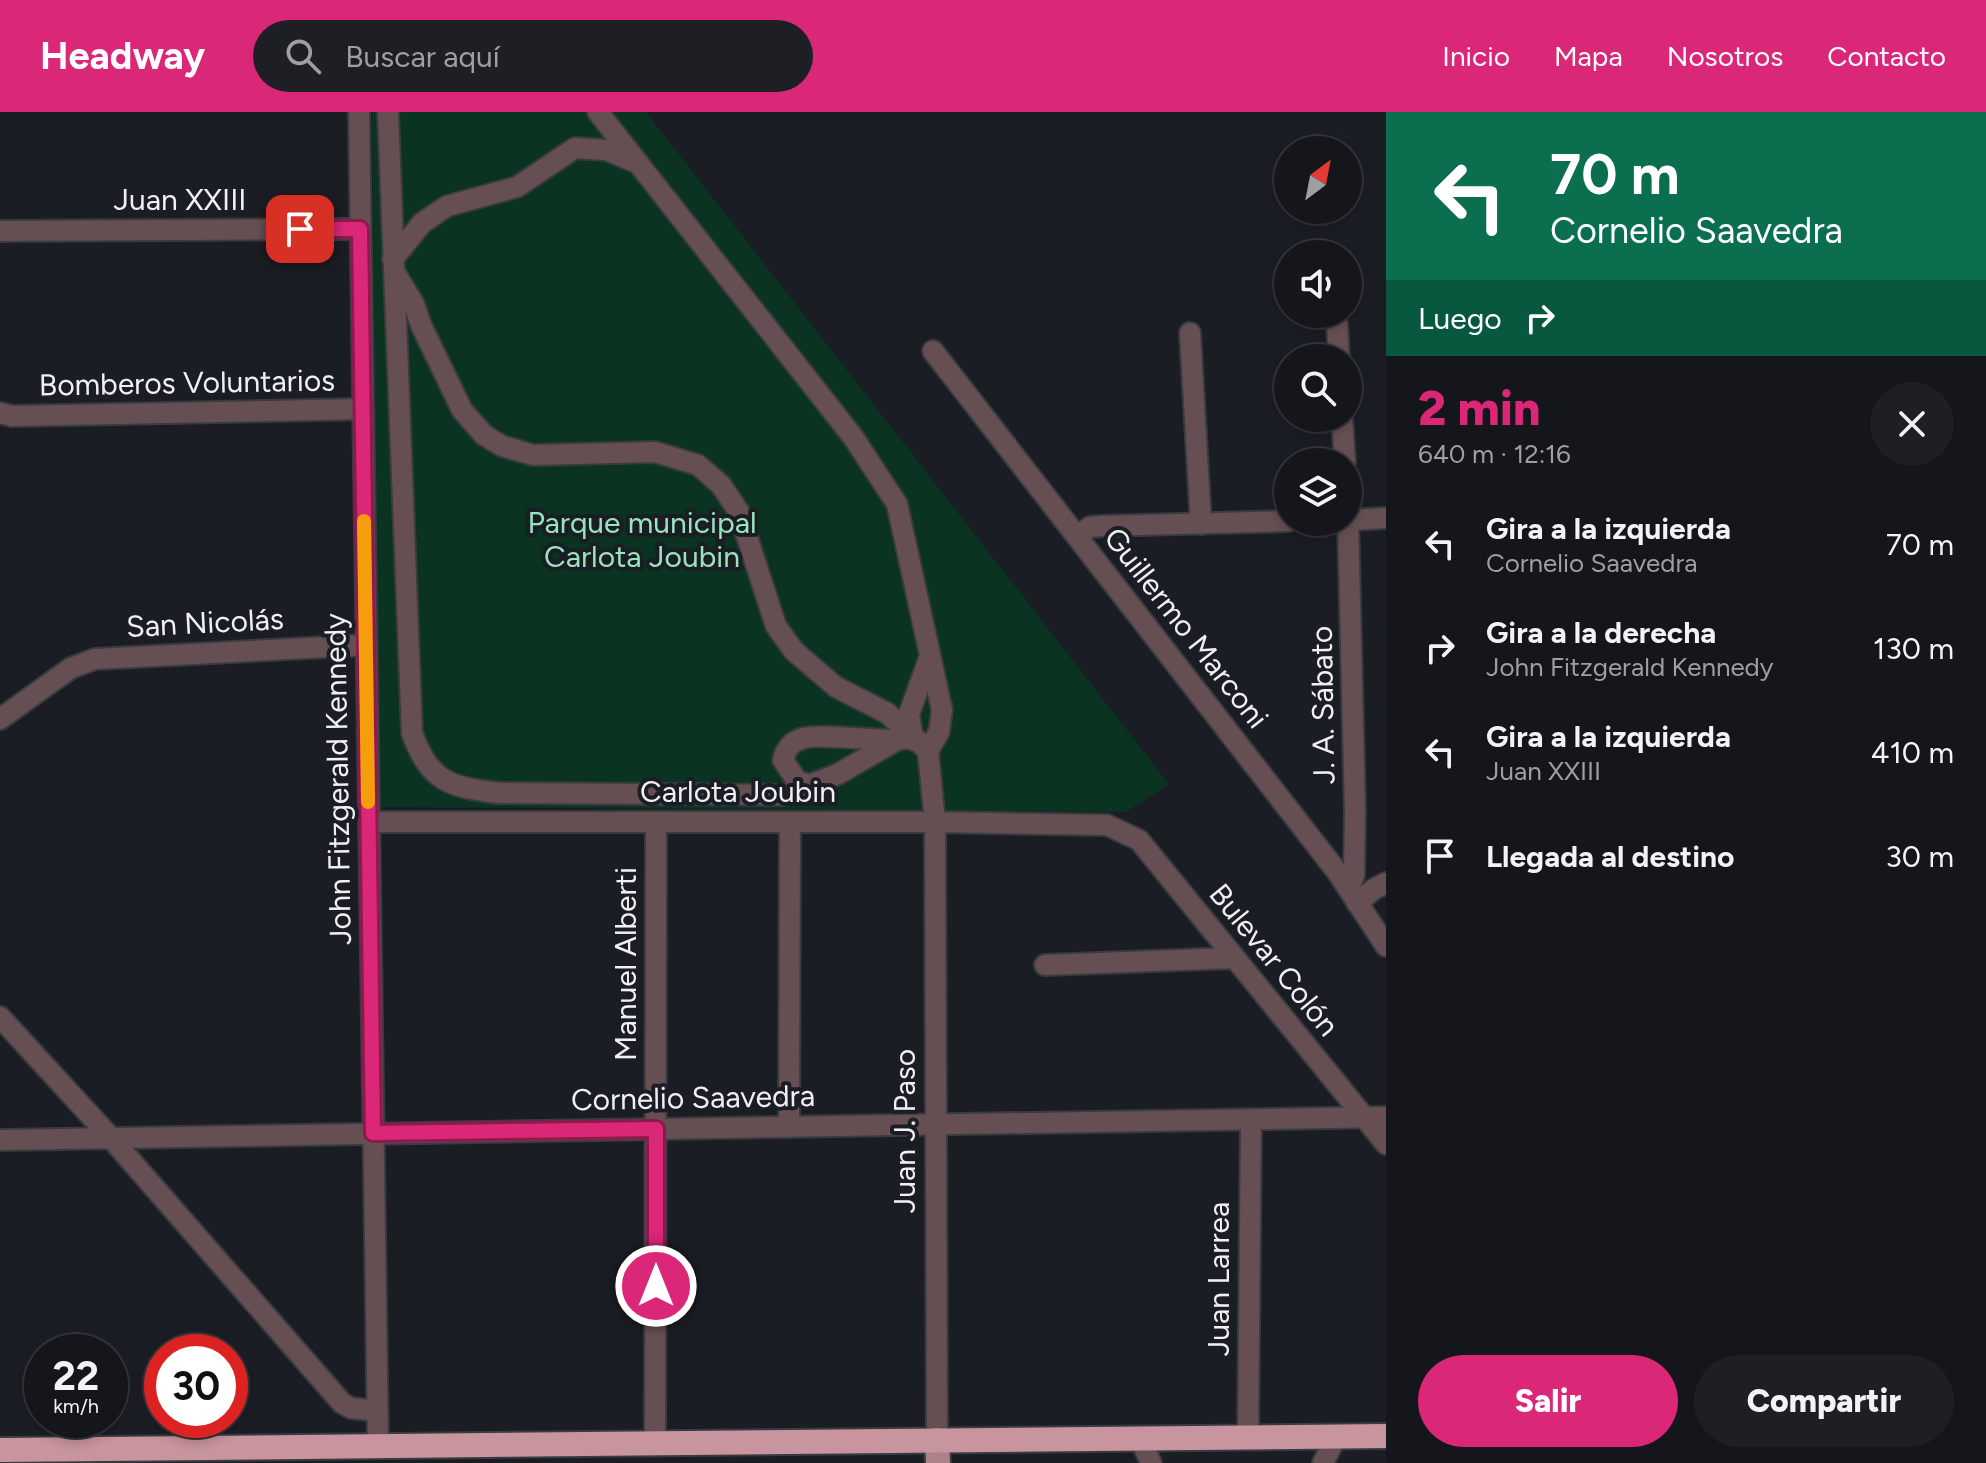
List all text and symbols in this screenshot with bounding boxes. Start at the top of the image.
search box [253,20,813,92]
text: Headway [40,33,205,79]
icon: search [281,34,325,78]
text: Buscar aquí [345,38,500,75]
text: Inicio [1442,39,1510,73]
text: Mapa [1554,39,1623,73]
text: Nosotros [1667,39,1783,73]
text: Contacto [1827,39,1946,73]
north arrow [1274,136,1362,224]
map controls [1274,136,1362,536]
text: 70 m [1550,141,1680,208]
icon: left [1418,144,1522,248]
street label: Juan XXIII [114,181,246,218]
pin [266,195,334,263]
icon: arrive [278,207,322,251]
text: Cornelio Saavedra [1550,209,1843,252]
button: sound [1274,240,1362,328]
icon: right [1518,296,1562,340]
text: Luego [1418,300,1502,337]
button: search [1274,344,1362,432]
street label: Bomberos Voluntarios [39,361,335,404]
text: 2 min [1418,379,1541,437]
button: close [1870,382,1954,466]
text: 640 m · 12:16 [1418,438,1571,470]
button: layers [1274,448,1362,536]
park label: Parque municipal Carlota Joubin [527,504,757,575]
text: Gira a la izquierda [1486,510,1731,547]
street label: Guillermo Marconi [1096,520,1276,736]
icon: left [1418,522,1462,566]
text: 70 m [1886,526,1954,563]
text: Cornelio Saavedra [1486,547,1698,579]
street label: San Nicolás [125,600,285,645]
street label: John Fitzgerald Kennedy [316,613,359,945]
text: Gira a la derecha [1486,614,1716,651]
street label: J. A. Sábato [1303,626,1342,784]
icon: right [1418,626,1462,670]
text: 130 m [1873,630,1954,667]
text: John Fitzgerald Kennedy [1486,651,1774,683]
text: Gira a la izquierda [1486,718,1731,755]
icon: left [1418,730,1462,774]
text: 410 m [1871,734,1954,771]
text: Juan XXIII [1486,755,1601,787]
street label: Carlota Joubin [640,773,836,810]
icon: arrive [1418,834,1462,878]
text: Llegada al destino [1486,838,1734,875]
text: 30 m [1886,838,1954,875]
street label: Manuel Alberti [607,867,644,1061]
street label: Bulevar Colón [1202,876,1347,1043]
street label: Juan J. Paso [886,1049,923,1213]
street label: Cornelio Saavedra [571,1077,815,1118]
street label: Juan Larrea [1200,1202,1237,1356]
position arrow [614,1244,698,1328]
speed limit sign: 30 [144,1334,248,1438]
text: 22 [53,1352,99,1400]
button: Salir [1418,1355,1678,1447]
button: Compartir [1694,1355,1954,1447]
text: km/h [53,1394,99,1418]

